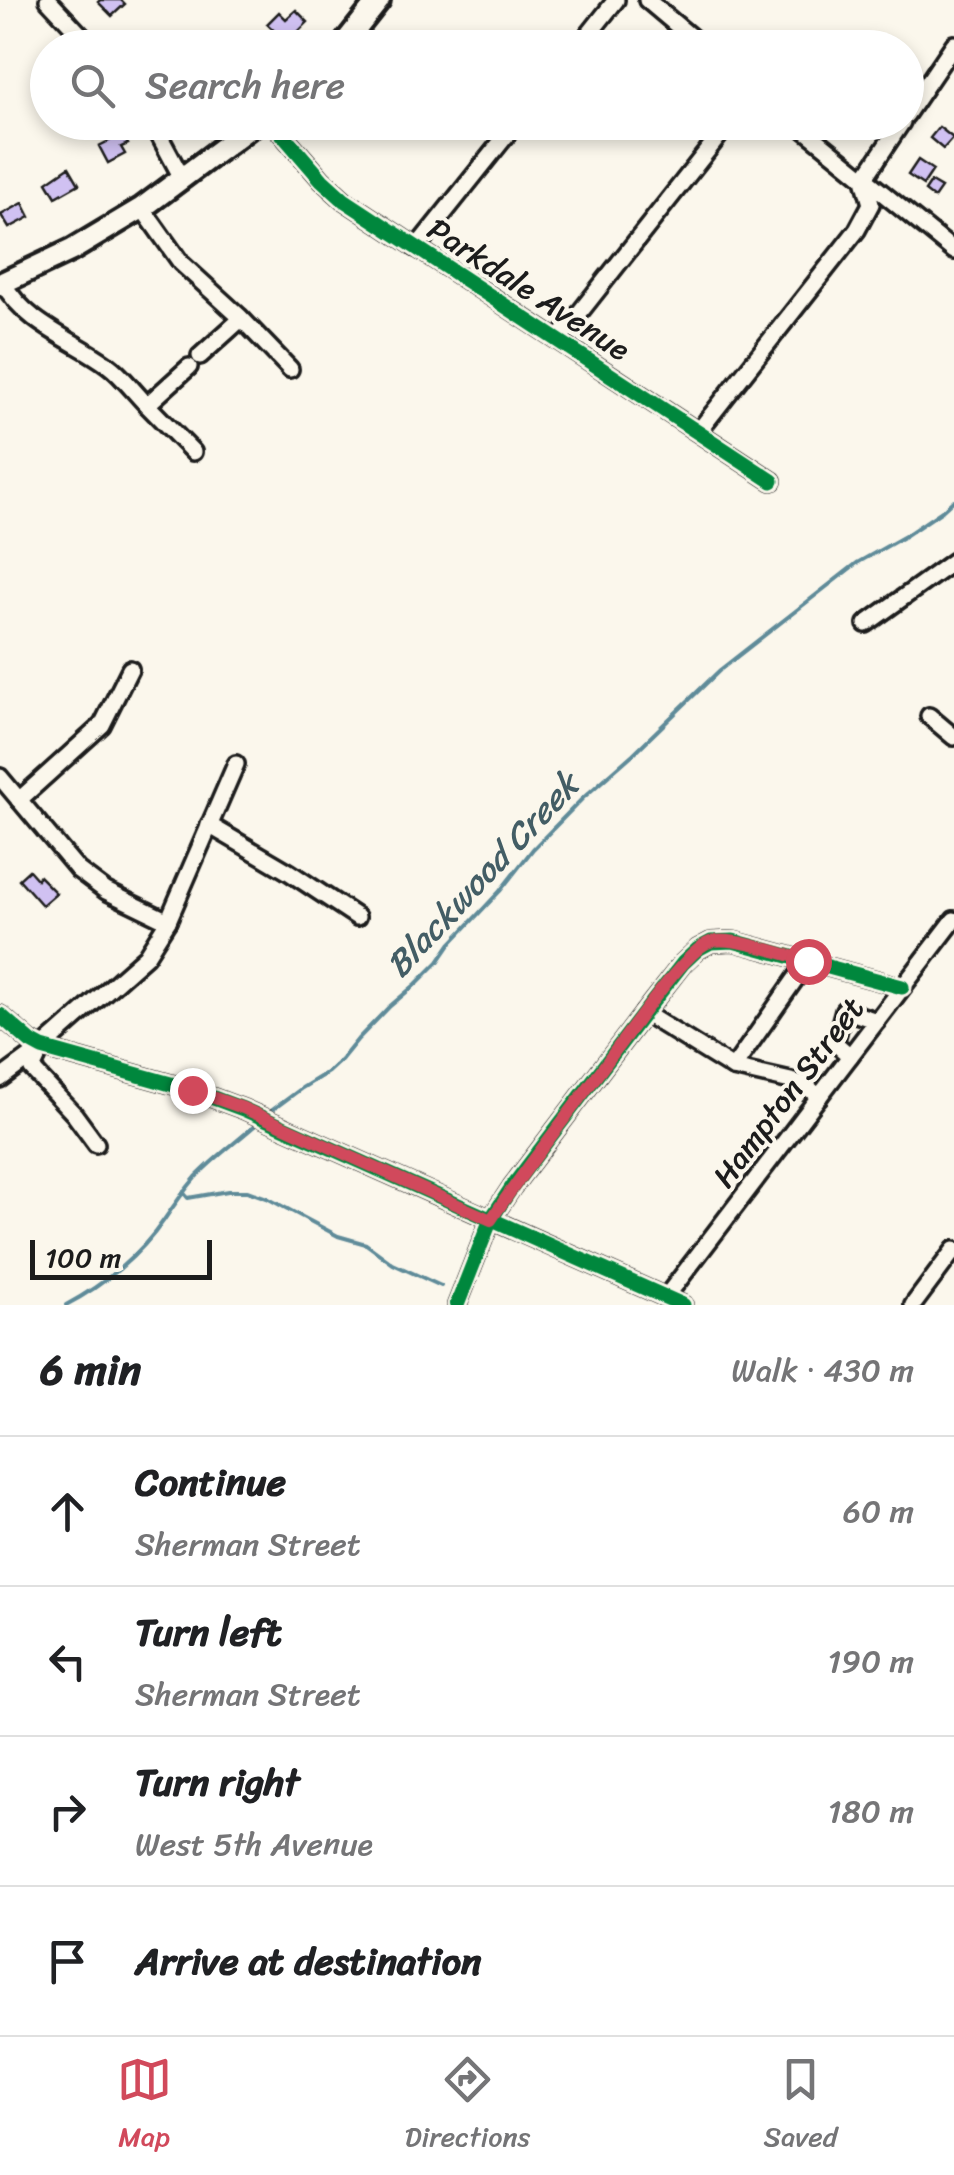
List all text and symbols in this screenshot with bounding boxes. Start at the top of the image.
search box [30,30,924,140]
text: Search here [145,52,345,119]
icon: search [65,58,120,113]
street label: Parkdale Avenue [415,202,642,377]
water label: Blackwood Creek [370,754,597,992]
route start [786,939,832,985]
street label: Hampton Street [697,984,880,1200]
route end [170,1068,216,1114]
text: 100 m [45,1233,121,1282]
scale bar [30,1235,212,1280]
text: 6 min [40,1333,141,1407]
text: Walk · 430 m [731,1342,914,1399]
text: Continue [135,1449,286,1516]
text: 60 m [843,1483,914,1540]
icon: ahead [40,1484,95,1539]
text: Sherman Street [135,1516,361,1573]
text: Turn left [135,1599,281,1666]
text: 190 m [828,1633,914,1690]
icon: left [40,1634,95,1689]
text: Sherman Street [135,1666,361,1723]
text: Turn right [135,1749,300,1816]
text: 180 m [828,1783,914,1840]
icon: right [40,1784,95,1839]
text: West 5th Avenue [135,1816,373,1873]
text: Arrive at destination [135,1928,482,1995]
icon: arrive [40,1934,95,1989]
tab: Map [117,2052,172,2161]
tab: Directions [405,2052,530,2161]
tab: Saved [764,2052,837,2161]

